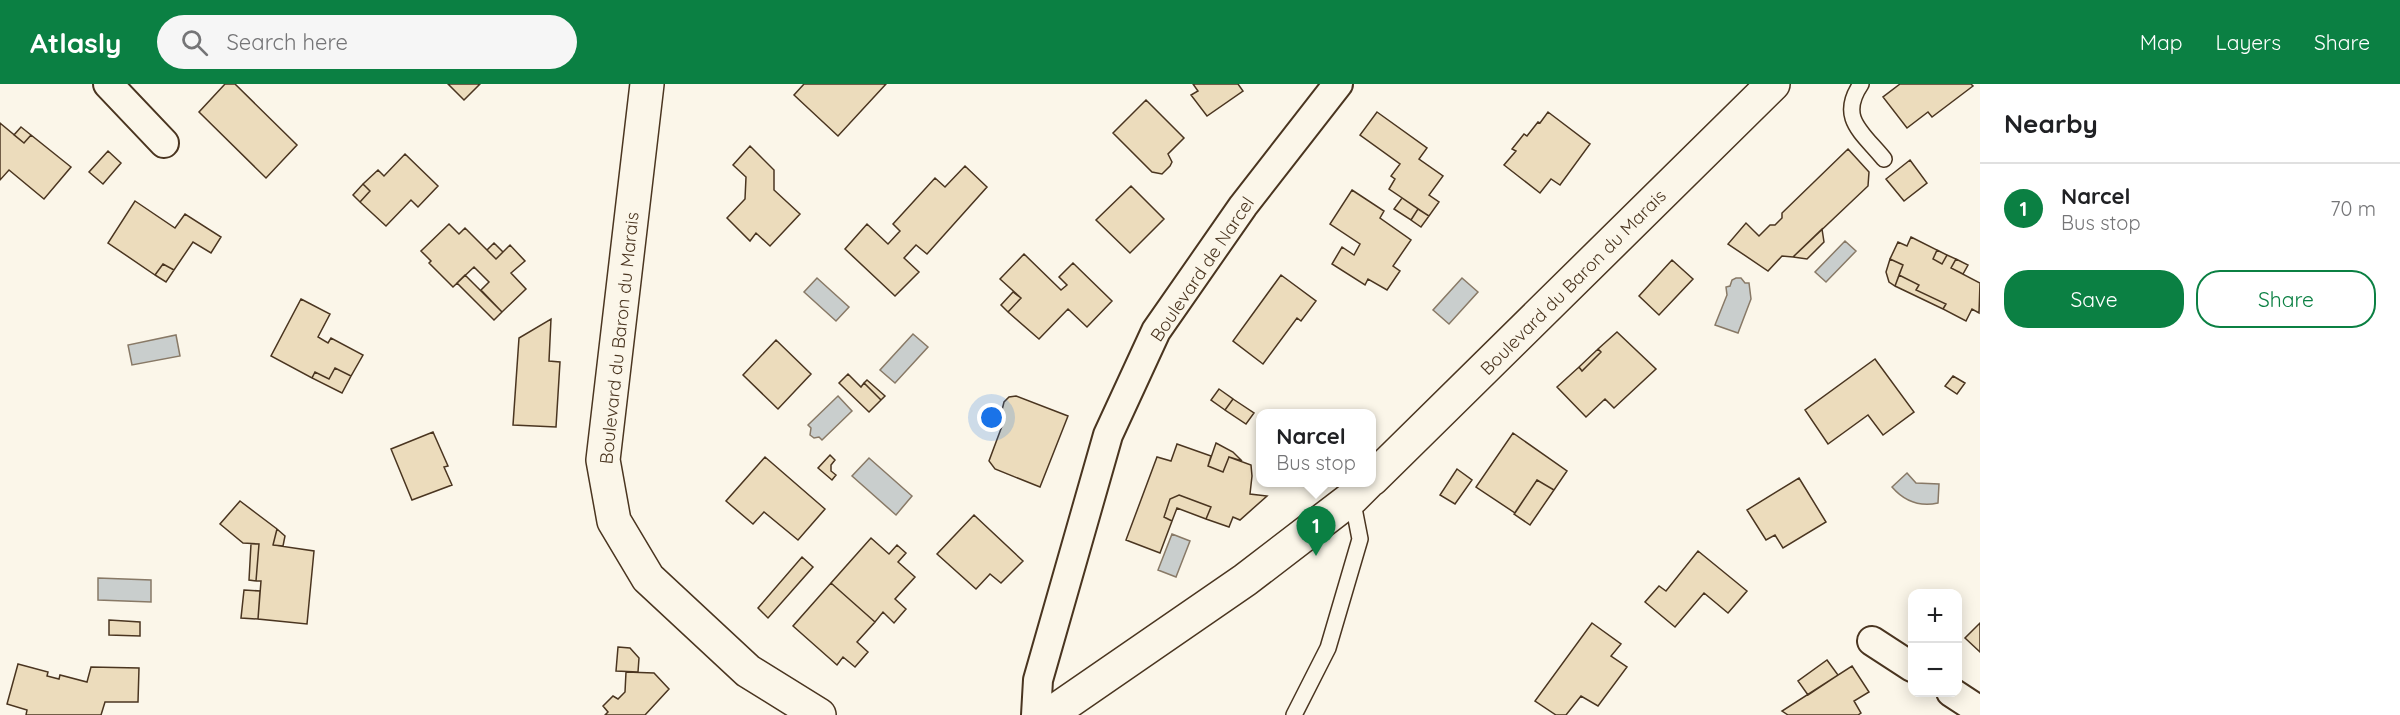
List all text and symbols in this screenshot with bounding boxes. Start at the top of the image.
search box [157,15,577,69]
text: Atlasly [30,25,121,60]
icon: search [178,26,211,59]
text: Search here [226,28,348,56]
text: Map [2140,29,2183,55]
text: Layers [2216,29,2281,55]
text: Share [2314,29,2370,55]
text: Nearby [2004,107,2098,140]
text: Narcel [2061,182,2130,210]
street label: Boulevard du Baron du Marais [1475,184,1671,380]
street label: Boulevard de Narcel [1145,192,1259,346]
text: 1 [2020,196,2027,221]
text: 70 m [2330,196,2376,221]
text: Bus stop [2061,210,2141,235]
street label: Boulevard du Baron du Marais [594,211,644,465]
button: Save [2004,270,2184,328]
button: Share [2196,270,2376,328]
your location [977,403,1006,432]
popup [1256,409,1376,487]
text: Narcel [1276,422,1346,450]
text: Bus stop [1276,450,1356,475]
pin: 1 [1296,506,1336,556]
map controls [1908,589,1962,697]
button: + [1908,589,1962,643]
button: − [1908,643,1962,697]

